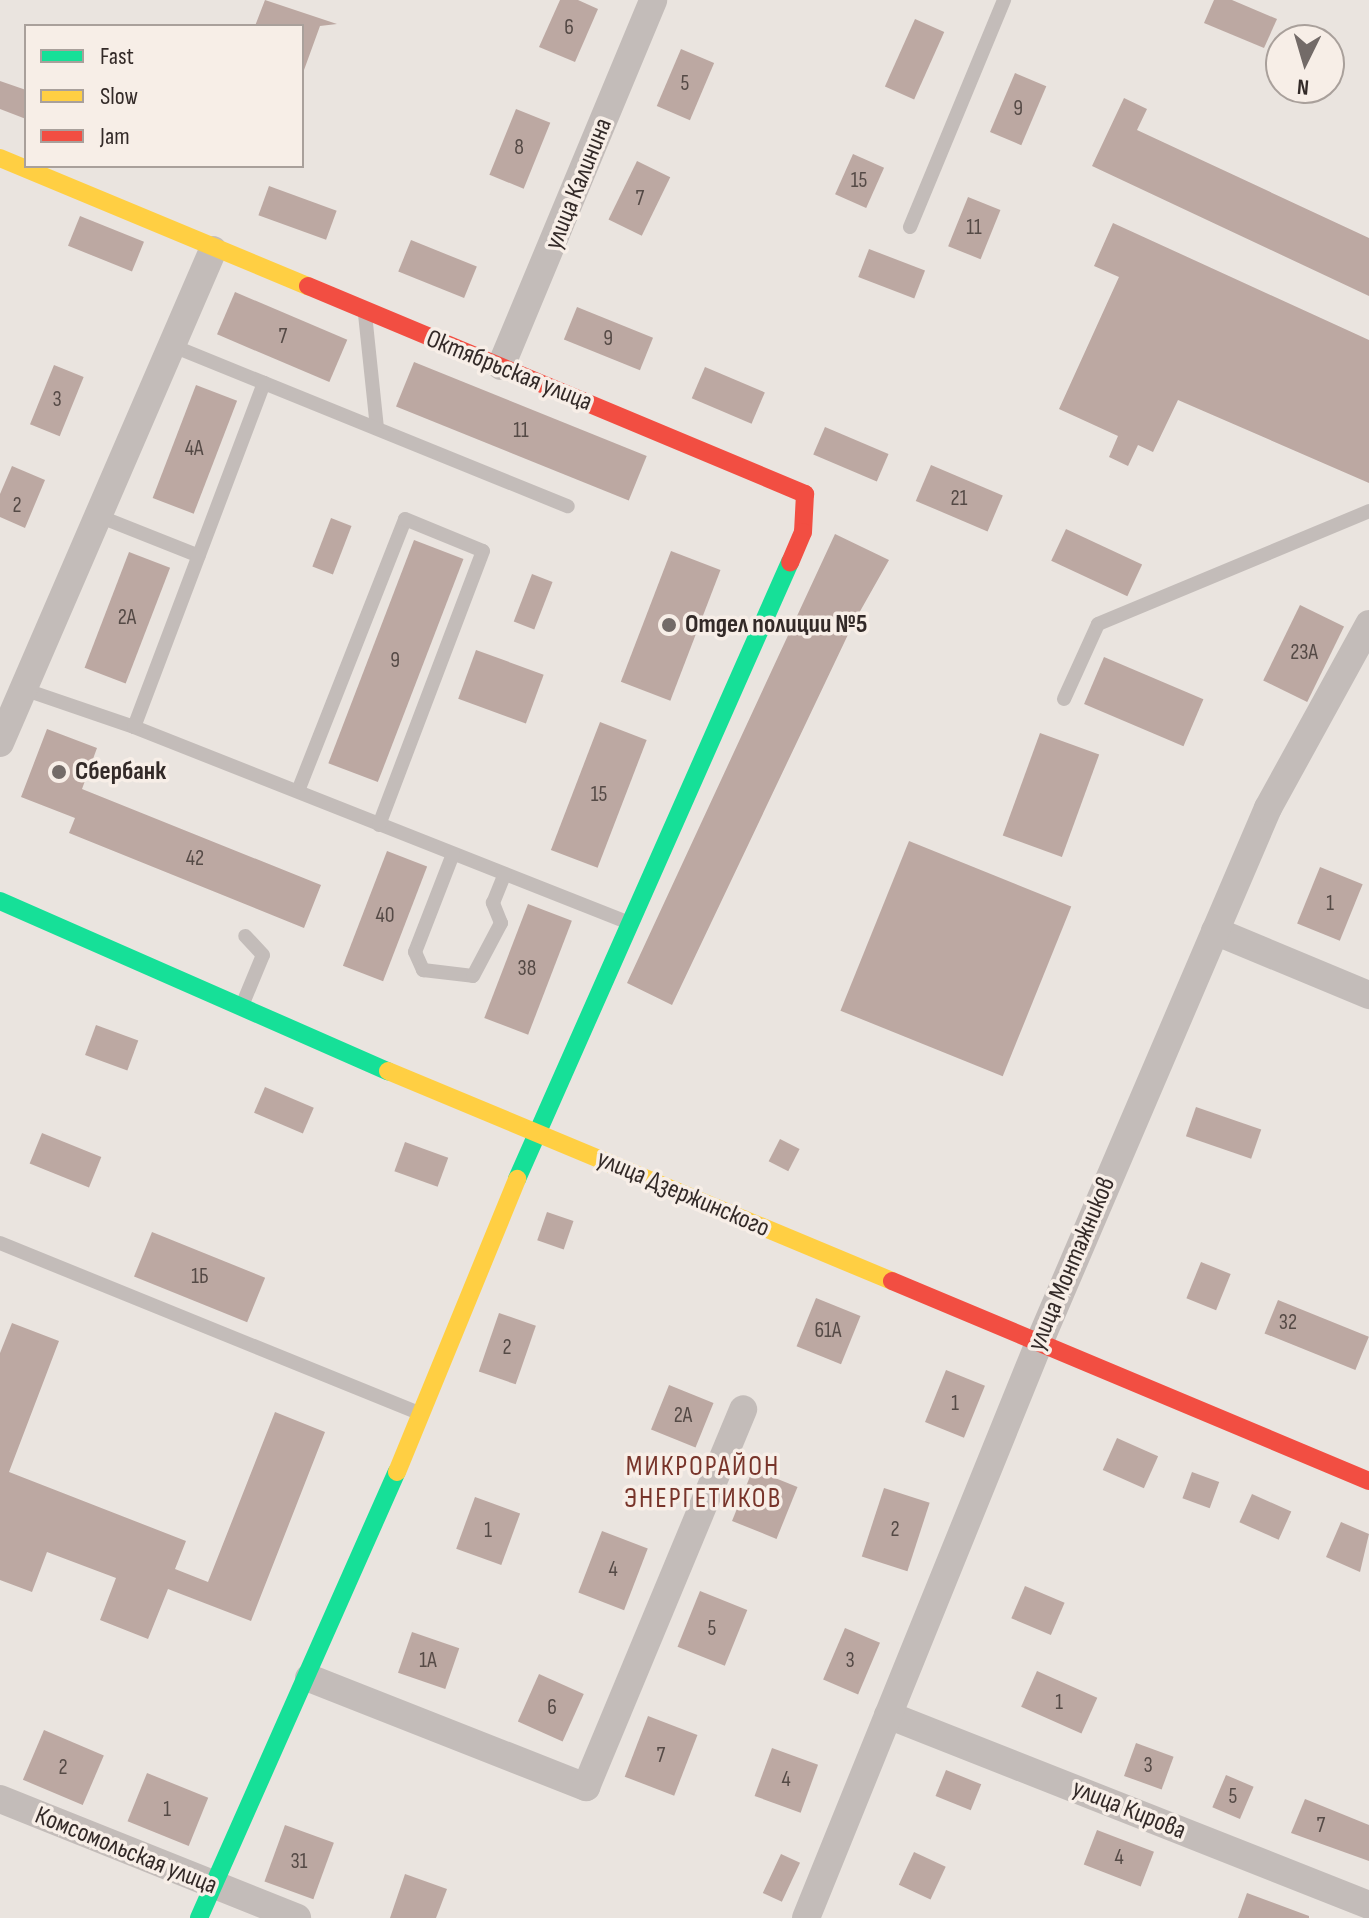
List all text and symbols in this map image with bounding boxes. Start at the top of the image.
house number: 6 [564,15,574,41]
legend [24,24,304,168]
north arrow [1265,24,1345,104]
text: Fast [100,42,134,71]
house number: 5 [681,71,689,97]
text: N [1296,72,1310,100]
text: Slow [100,82,138,111]
house number: 9 [1013,96,1023,122]
street label: улица Калинина [539,114,619,254]
text: Jam [100,122,130,151]
house number: 8 [514,135,524,161]
house number: 15 [851,168,867,194]
house number: 7 [636,186,644,212]
house number: 11 [966,215,982,241]
house number: 7 [279,324,287,350]
street label: Октябрьская улица [421,324,597,418]
house number: 9 [603,326,613,352]
house number: 3 [52,387,62,413]
house number: 11 [513,418,529,444]
house number: 4А [185,436,203,462]
house number: 21 [951,486,967,512]
house number: 2 [12,493,22,519]
house number: 2А [118,605,136,631]
place label: Отдел полиции №5 [685,609,867,641]
marker: Отдел полиции №5 [660,616,678,634]
house number: 23А [1290,640,1318,666]
house number: 9 [390,648,400,674]
place label: Сбербанк [75,756,166,788]
marker: Сбербанк [50,763,68,781]
house number: 15 [591,782,607,808]
house number: 42 [186,846,204,872]
house number: 1 [1326,891,1334,917]
house number: 40 [375,903,395,929]
house number: 38 [518,956,536,982]
street label: улица Дзержинского [592,1144,774,1244]
street label: улица Монтажников [1021,1172,1123,1356]
house number: 1Б [191,1264,209,1290]
house number: 32 [1279,1310,1297,1336]
house number: 61А [814,1318,842,1344]
house number: 2 [502,1335,512,1361]
house number: 1 [951,1391,959,1417]
house number: 2А [674,1403,692,1429]
district label: МИКРОРАЙОН ЭНЕРГЕТИКОВ [624,1450,782,1516]
house number: 2 [890,1517,900,1543]
house number: 1 [484,1518,492,1544]
house number: 4 [608,1557,618,1583]
house number: 5 [708,1616,716,1642]
house number: 1А [419,1648,437,1674]
house number: 3 [845,1648,855,1674]
house number: 1 [1055,1690,1063,1716]
house number: 6 [547,1695,557,1721]
house number: 7 [657,1743,665,1769]
house number: 3 [1143,1753,1153,1779]
house number: 2 [58,1755,68,1781]
house number: 4 [781,1767,791,1793]
street label: улица Кирова [1068,1773,1190,1847]
house number: 5 [1229,1784,1237,1810]
house number: 1 [163,1797,171,1823]
street label: Комсомольская улица [30,1800,222,1902]
house number: 7 [1317,1813,1325,1839]
house number: 4 [1114,1845,1124,1871]
house number: 31 [291,1849,307,1875]

